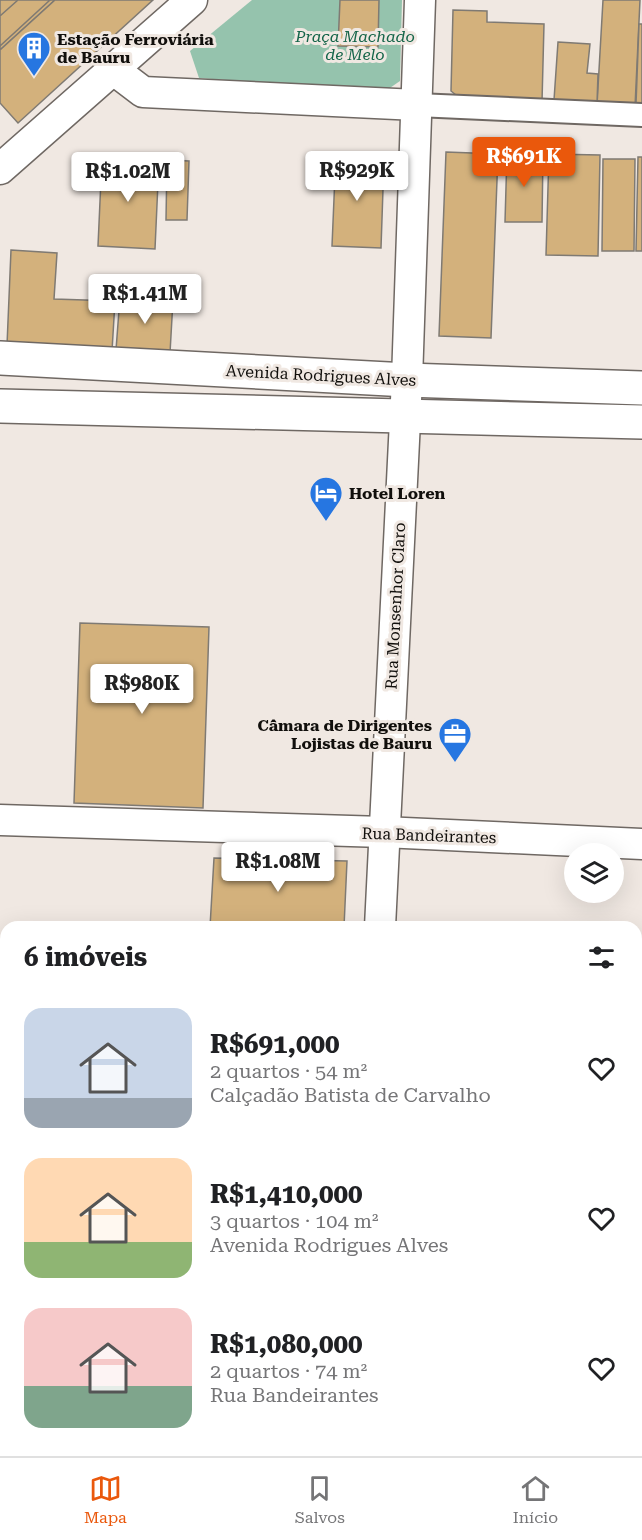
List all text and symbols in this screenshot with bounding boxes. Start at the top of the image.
park label: Praça Machado de Melo [294,27,415,64]
building icon: Estação Ferroviária de Bauru [16,30,52,77]
place label: Estação Ferroviária de Bauru [57,30,214,67]
pin: R$691K [475,137,573,188]
text: R$691K [486,144,562,168]
pin: R$929K [308,151,406,202]
pin: R$1.02M [73,152,183,203]
text: R$929K [319,158,395,182]
text: R$1.02M [85,159,171,183]
pin: R$1.41M [90,274,200,325]
text: R$1.41M [102,281,188,305]
street label: Avenida Rodrigues Alves [225,361,417,390]
hotel icon: Hotel Loren [308,475,344,522]
place label: Hotel Loren [349,484,446,503]
street label: Rua Monsenhor Claro [382,522,409,690]
pin: R$980K [93,664,191,715]
text: R$980K [104,671,180,695]
place label: Câmara de Dirigentes Lojistas de Bauru [257,716,432,753]
office icon: Câmara de Dirigentes Lojistas de Bauru [437,716,473,763]
street label: Rua Bandeirantes [361,824,497,847]
pin: R$1.08M [223,842,333,893]
map controls [564,843,624,903]
button: layers [564,843,624,903]
text: R$1.08M [235,849,321,873]
icon: filters [585,941,618,974]
text: 6 imóveis [24,942,147,972]
text: R$691,000 [210,1029,340,1059]
icon: home [72,1032,144,1104]
icon: heart [585,1052,618,1085]
text: 2 quartos · 54 m² [210,1059,367,1083]
text: Calçadão Batista de Carvalho [210,1083,491,1107]
text: R$1,410,000 [210,1179,363,1209]
icon: home [72,1182,144,1254]
icon: heart [585,1202,618,1235]
text: 3 quartos · 104 m² [210,1209,378,1233]
text: Avenida Rodrigues Alves [210,1233,448,1257]
text: R$1,080,000 [210,1329,363,1359]
icon: home [72,1332,144,1404]
icon: heart [585,1352,618,1385]
text: 2 quartos · 74 m² [210,1359,367,1383]
text: Rua Bandeirantes [210,1383,379,1407]
tab: Mapa [84,1472,127,1527]
tab: Salvos [295,1472,345,1527]
tab: Início [513,1472,558,1527]

